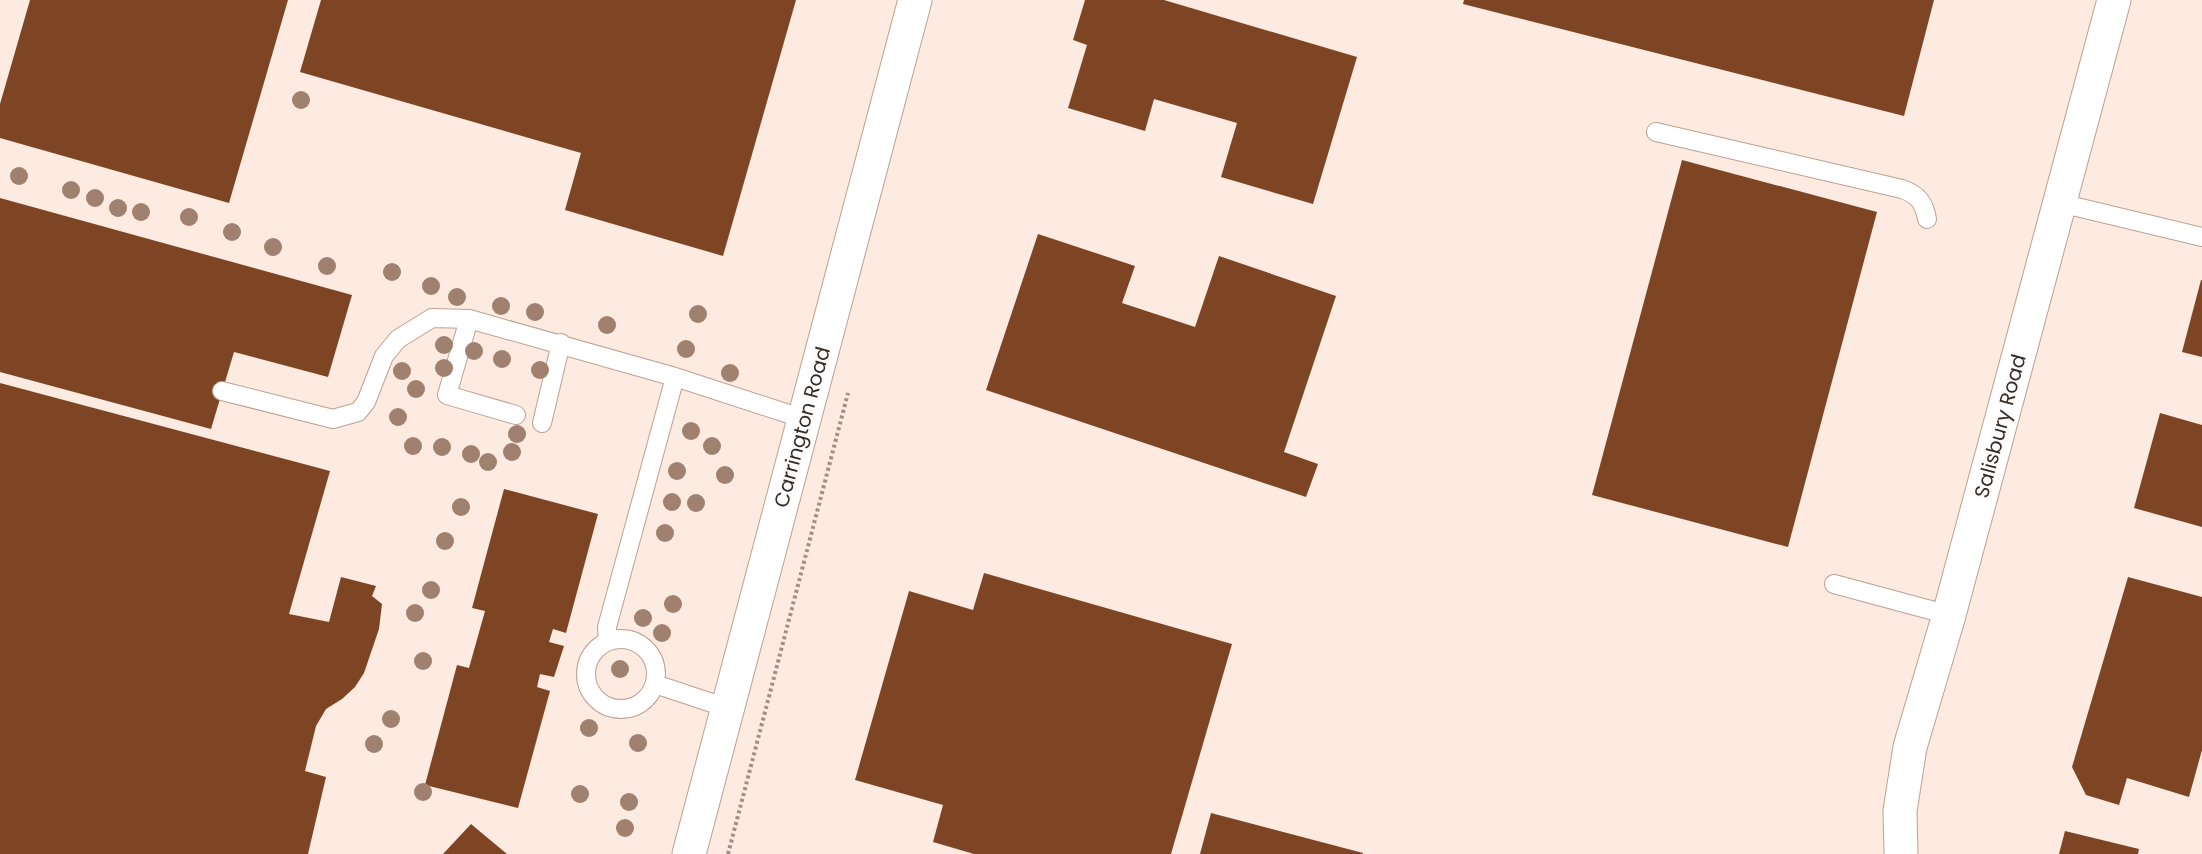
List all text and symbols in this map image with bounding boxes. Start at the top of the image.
street label: Carrington Road [767,344,837,510]
street label: Salisbury Road [1967,351,2033,501]

